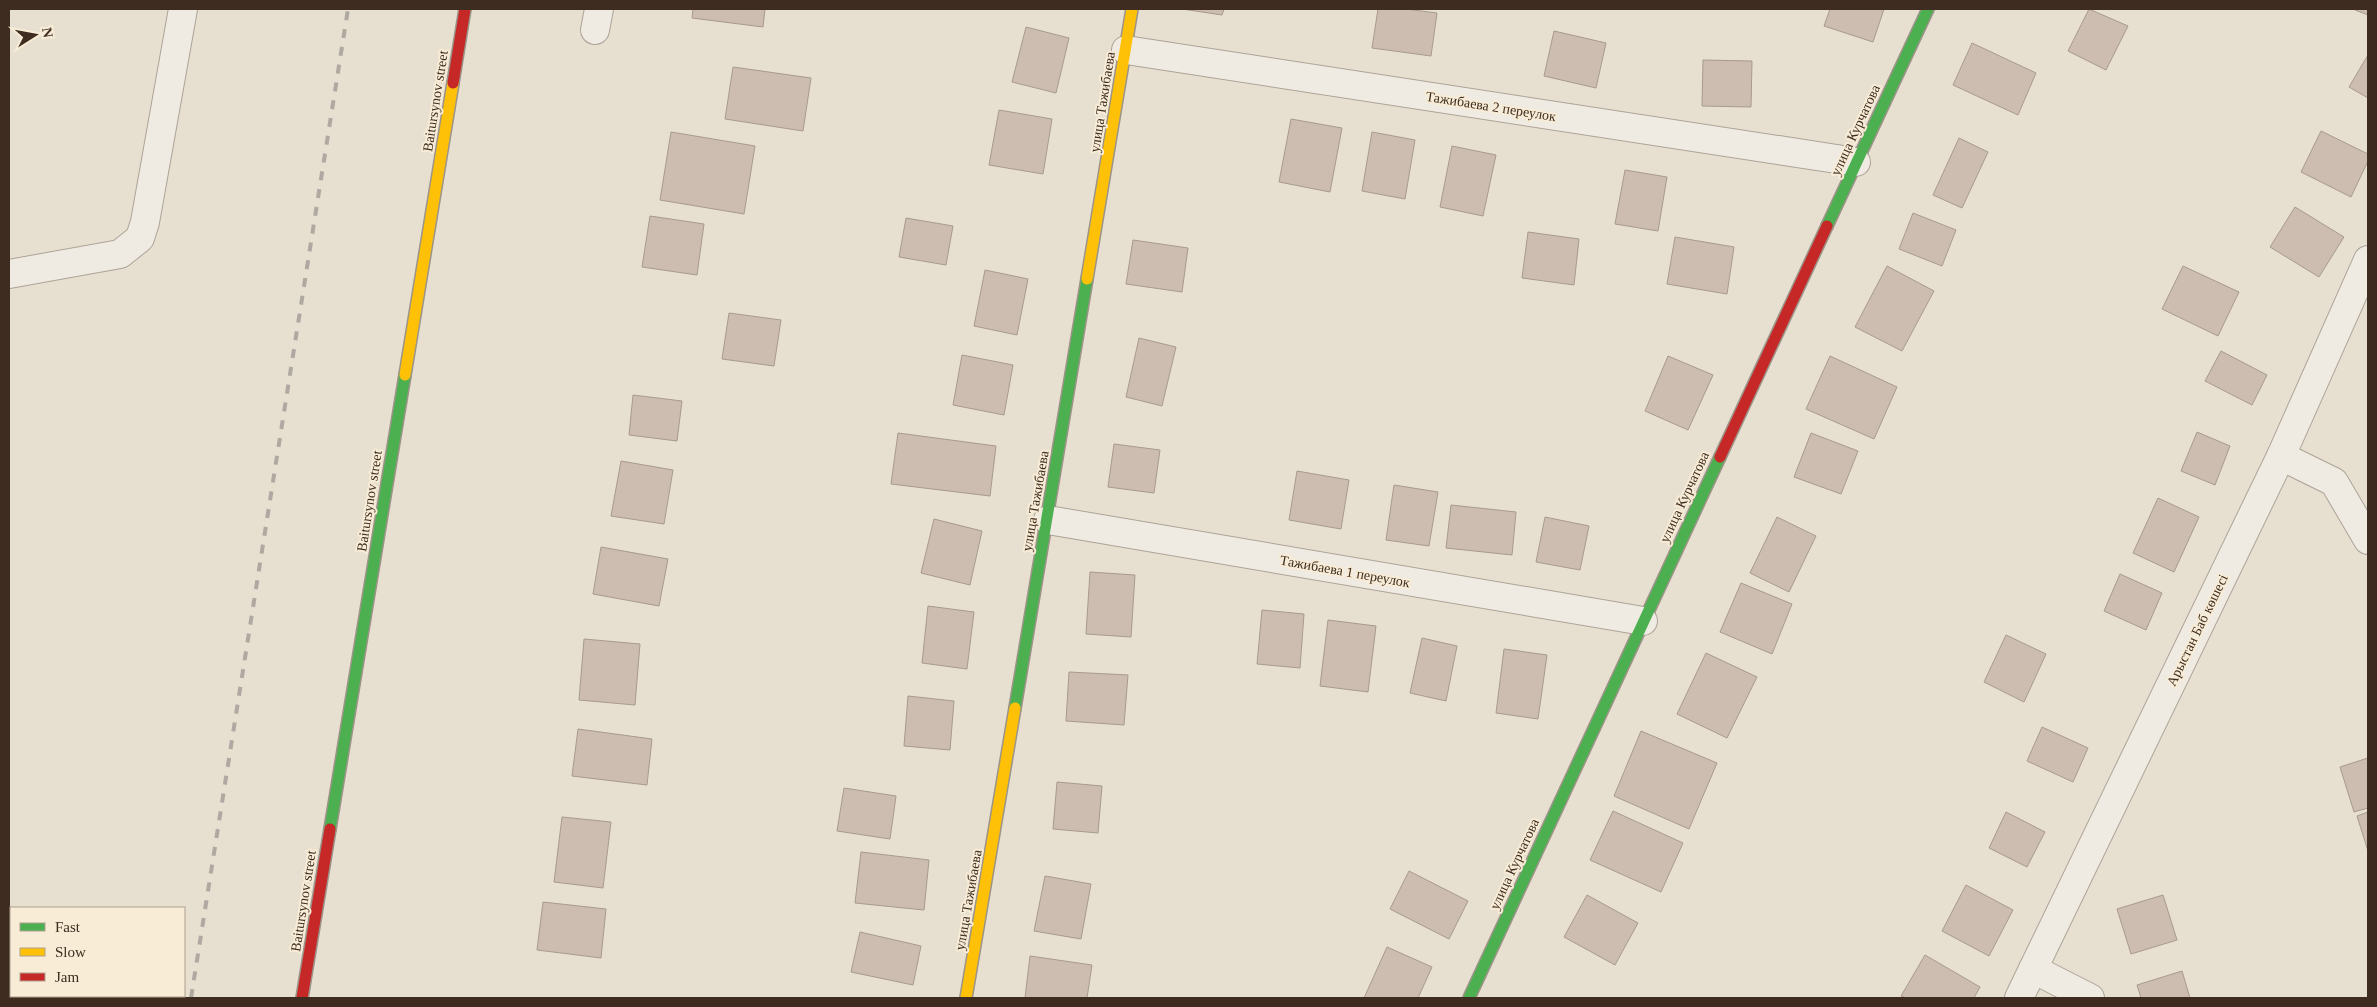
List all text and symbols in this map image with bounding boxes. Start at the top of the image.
north arrow [10,10,60,60]
text: N [39,26,56,39]
street label: Baitursynov street [420,49,451,153]
street label: улица Тажибаева [1087,50,1118,154]
street label: улица Курчатова [1828,82,1883,178]
street label: Тажибаева 2 переулок [1425,89,1557,124]
street label: Baitursynov street [354,449,385,553]
street label: улица Тажибаева [1019,449,1052,553]
street label: улица Курчатова [1657,449,1712,545]
street label: Тажибаева 1 переулок [1279,553,1411,590]
street label: Арыстан Баб көшесі [2164,572,2231,688]
street label: улица Курчатова [1487,816,1542,912]
street label: улица Тажибаева [952,848,985,952]
street label: Baitursynov street [288,849,319,953]
legend [10,907,185,997]
text: Fast [55,919,81,935]
text: Slow [55,944,86,960]
text: Jam [55,969,79,985]

